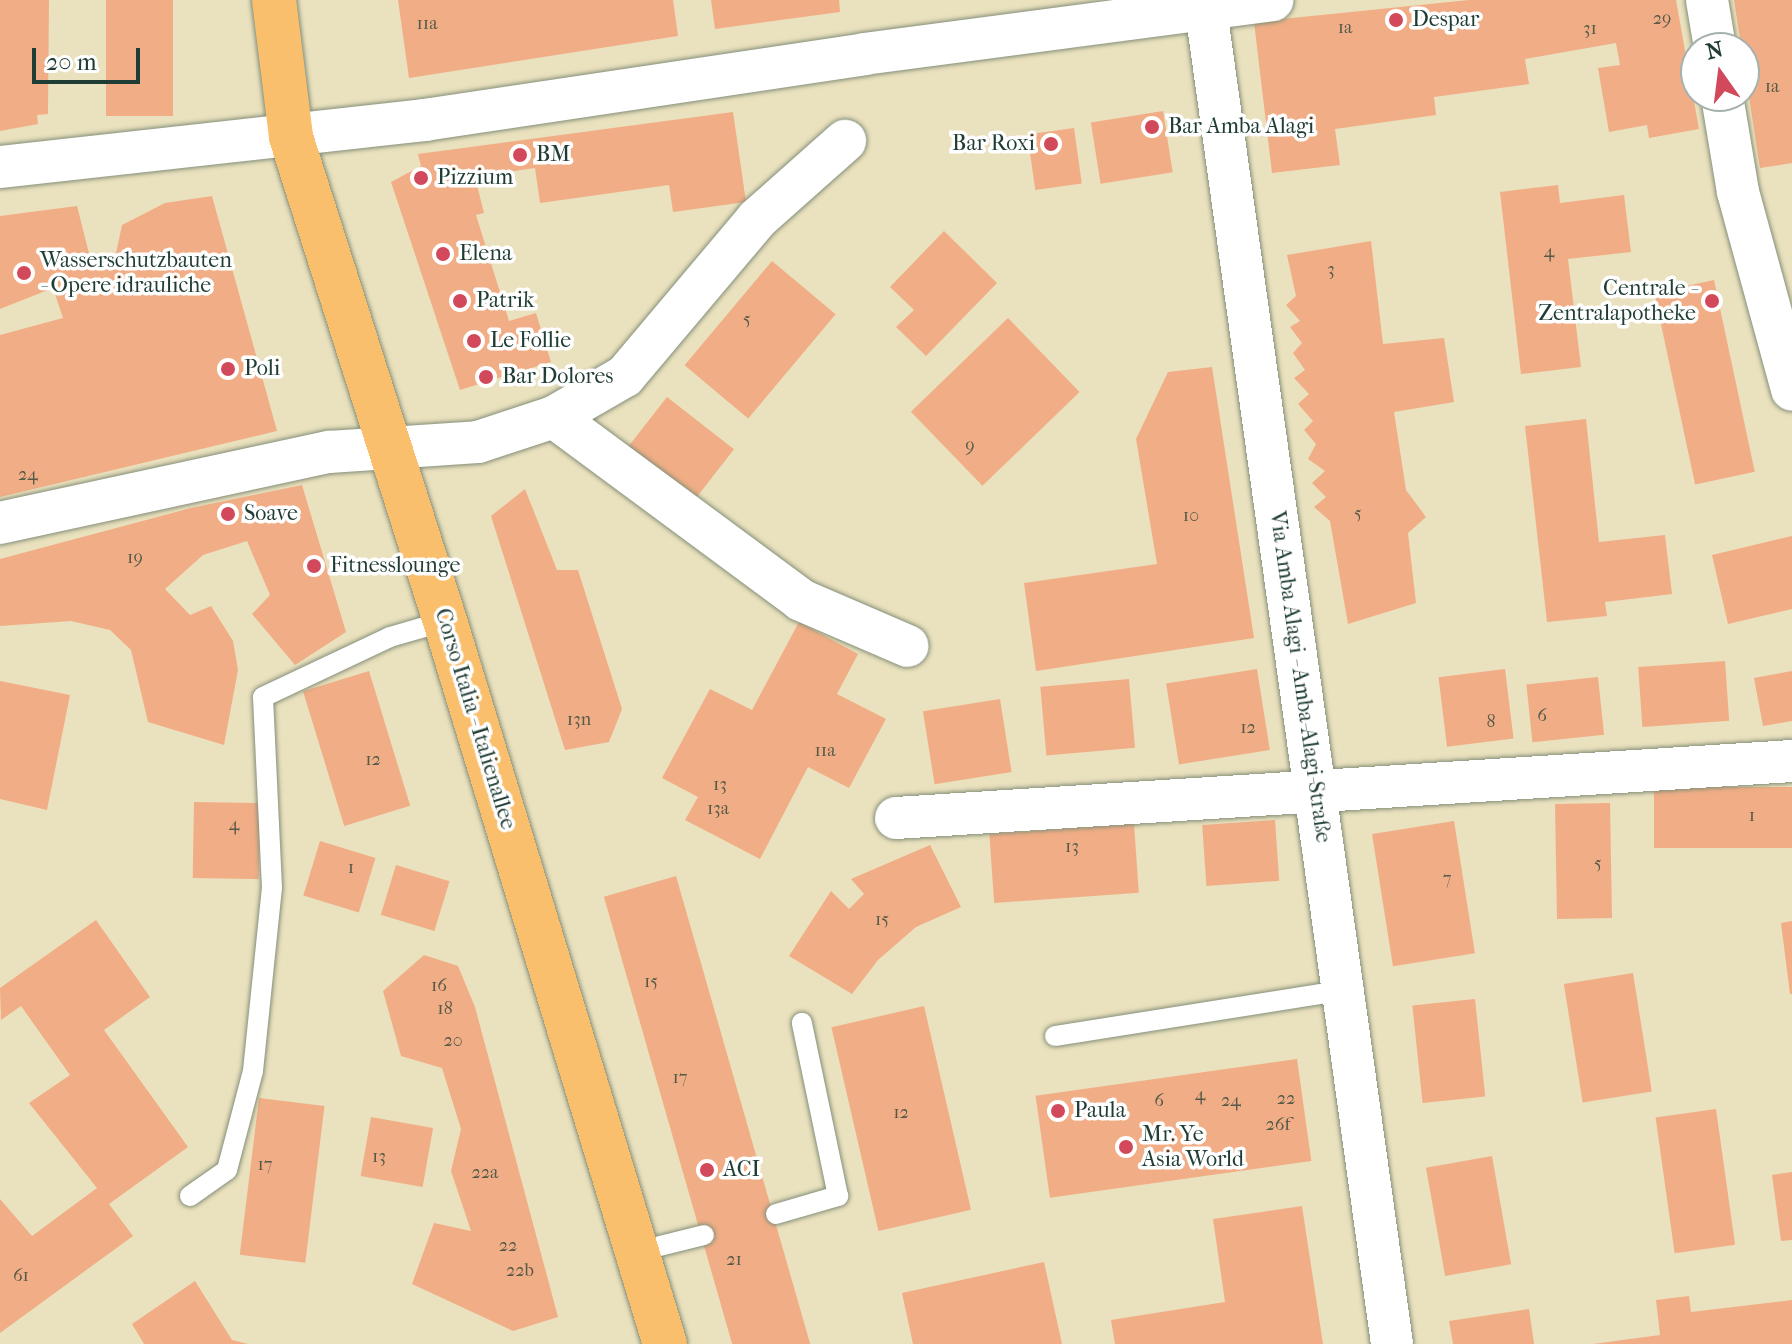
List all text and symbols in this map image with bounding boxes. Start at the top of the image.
place label: Despar [1412,7,1479,33]
house number: 29 [1653,8,1671,30]
marker: Despar [1387,11,1405,29]
house number: 11a [416,13,438,35]
house number: 1a [1338,17,1352,39]
house number: 31 [1583,18,1597,40]
scale bar [36,32,144,82]
north arrow [1680,32,1760,112]
text: N [1703,36,1726,65]
text: 20 m [46,48,97,76]
house number: 1a [1765,76,1779,98]
place label: Bar Amba Alagi [1168,114,1314,140]
marker: Bar Amba Alagi [1143,118,1161,136]
place label: Bar Roxi [952,131,1035,157]
marker: Bar Roxi [1042,135,1060,153]
place label: BM [536,142,570,168]
marker: BM [511,146,529,164]
place label: Pizzium [437,165,513,191]
marker: Pizzium [412,169,430,187]
place label: Elena [459,241,512,267]
house number: 4 [1544,241,1554,263]
marker: Elena [434,245,452,263]
place label: Wasserschutzbauten - Opere idrauliche [40,247,232,298]
house number: 3 [1327,259,1335,281]
marker: Wasserschutzbauten - Opere idrauliche [15,264,33,282]
place label: Centrale - Zentralapotheke [1538,275,1696,326]
place label: Patrik [476,288,534,314]
marker: Patrik [451,292,469,310]
marker: Centrale - Zentralapotheke [1703,292,1721,310]
house number: 5 [743,309,751,331]
place label: Le Follie [490,328,571,354]
marker: Le Follie [465,332,483,350]
place label: Poli [244,356,280,382]
marker: Poli [219,360,237,378]
place label: Bar Dolores [502,364,613,390]
marker: Bar Dolores [477,368,495,386]
house number: 9 [965,435,975,457]
house number: 24 [18,464,38,486]
place label: Soave [244,501,298,527]
house number: 5 [1354,503,1362,525]
marker: Soave [219,505,237,523]
house number: 10 [1183,505,1199,527]
street label: Via Amba Alagi - Amba-Alagi-Straße [1264,509,1336,845]
house number: 19 [127,547,143,569]
place label: Fitnesslounge [330,553,460,579]
marker: Fitnesslounge [305,557,323,575]
street label: Corso Italia - Italienallee [429,605,521,833]
house number: 6 [1537,705,1547,727]
house number: 13n [567,709,591,731]
house number: 8 [1486,711,1496,733]
house number: 12 [1240,717,1256,739]
house number: 11a [814,740,836,762]
house number: 12 [365,749,381,771]
house number: 13 [713,774,727,796]
house number: 13a [707,798,729,820]
house number: 1 [1749,805,1755,827]
house number: 4 [229,814,239,836]
house number: 13 [1065,836,1079,858]
house number: 5 [1594,853,1602,875]
house number: 1 [348,857,354,879]
house number: 7 [1443,868,1451,890]
house number: 15 [875,909,889,931]
house number: 15 [644,971,658,993]
house number: 16 [431,975,447,997]
house number: 18 [437,998,453,1020]
house number: 20 [443,1030,463,1052]
house number: 17 [672,1067,688,1089]
house number: 4 [1195,1084,1205,1106]
house number: 22 [1277,1088,1295,1110]
house number: 6 [1154,1090,1164,1112]
house number: 24 [1221,1090,1241,1112]
place label: Paula [1074,1098,1126,1124]
house number: 12 [893,1102,909,1124]
marker: Paula [1049,1102,1067,1120]
house number: 26f [1266,1114,1290,1136]
place label: Mr. Ye Asia World [1142,1121,1244,1172]
marker: Mr. Ye Asia World [1117,1138,1135,1156]
house number: 13 [372,1146,386,1168]
house number: 17 [257,1154,273,1176]
place label: ACI [723,1157,760,1183]
marker: ACI [698,1161,716,1179]
house number: 22a [472,1162,498,1184]
house number: 22 [499,1235,517,1257]
house number: 21 [726,1249,742,1271]
house number: 22b [506,1260,534,1282]
house number: 61 [13,1265,29,1287]

